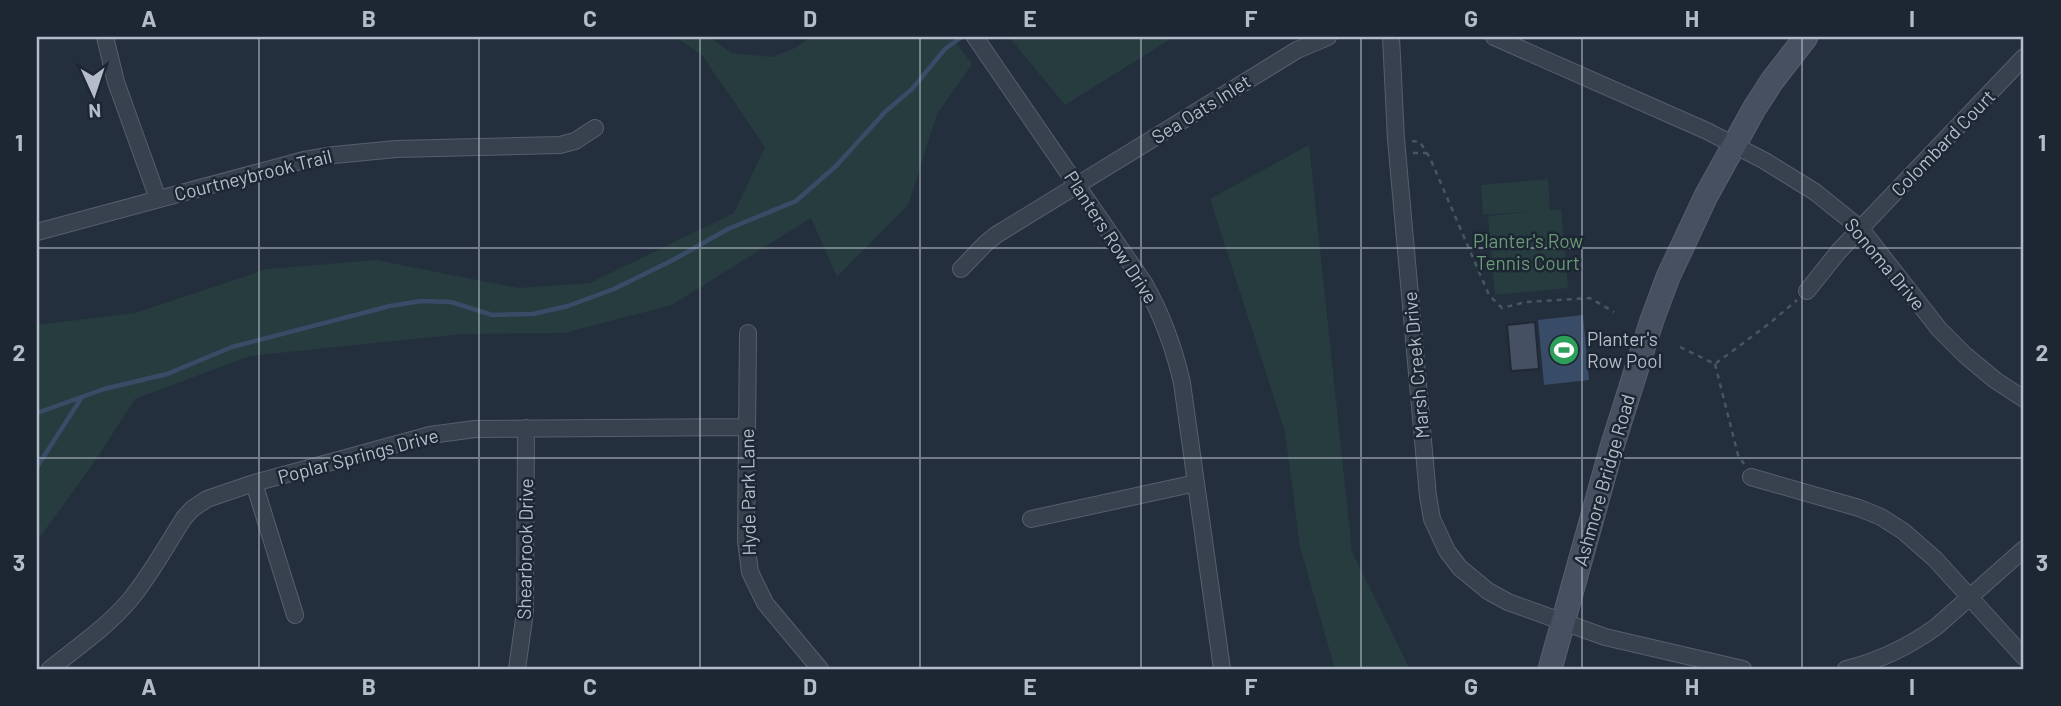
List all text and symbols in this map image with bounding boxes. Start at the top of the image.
text: A [141,4,157,32]
text: B [362,4,376,32]
text: C [583,4,597,32]
text: D [803,4,817,32]
text: E [1023,4,1037,32]
text: F [1245,4,1258,32]
text: G [1464,4,1478,32]
text: H [1685,4,1699,32]
text: I [1909,4,1915,32]
north arrow [60,60,130,130]
street label: Sea Oats Inlet [1147,69,1254,148]
street label: Colombard Court [1886,84,1999,201]
text: N [88,100,102,123]
text: 1 [15,128,23,156]
text: 1 [2038,128,2046,156]
street label: Courtneybrook Trail [172,144,334,205]
street label: Planters Row Drive [1060,166,1163,307]
street label: Sonoma Drive [1840,213,1931,315]
park label: Planter's Row Tennis Court [1473,229,1583,274]
street label: Marsh Creek Drive [1398,291,1433,440]
place label: Planter's Row Pool [1587,327,1662,372]
sports icon: Planter's Row Pool [1547,333,1581,367]
text: 2 [13,338,25,366]
text: 2 [2036,338,2048,366]
street label: Ashmore Bridge Road [1568,391,1639,568]
street label: Poplar Springs Drive [275,423,441,488]
street label: Hyde Park Lane [735,428,760,556]
street label: Shearbrook Drive [512,478,537,620]
text: 3 [13,548,25,576]
text: 3 [2036,548,2048,576]
text: A [141,672,157,700]
text: B [362,672,376,700]
text: C [583,672,597,700]
text: D [803,672,817,700]
text: E [1023,672,1037,700]
text: F [1245,672,1258,700]
text: G [1464,672,1478,700]
text: H [1685,672,1699,700]
text: I [1909,672,1915,700]

